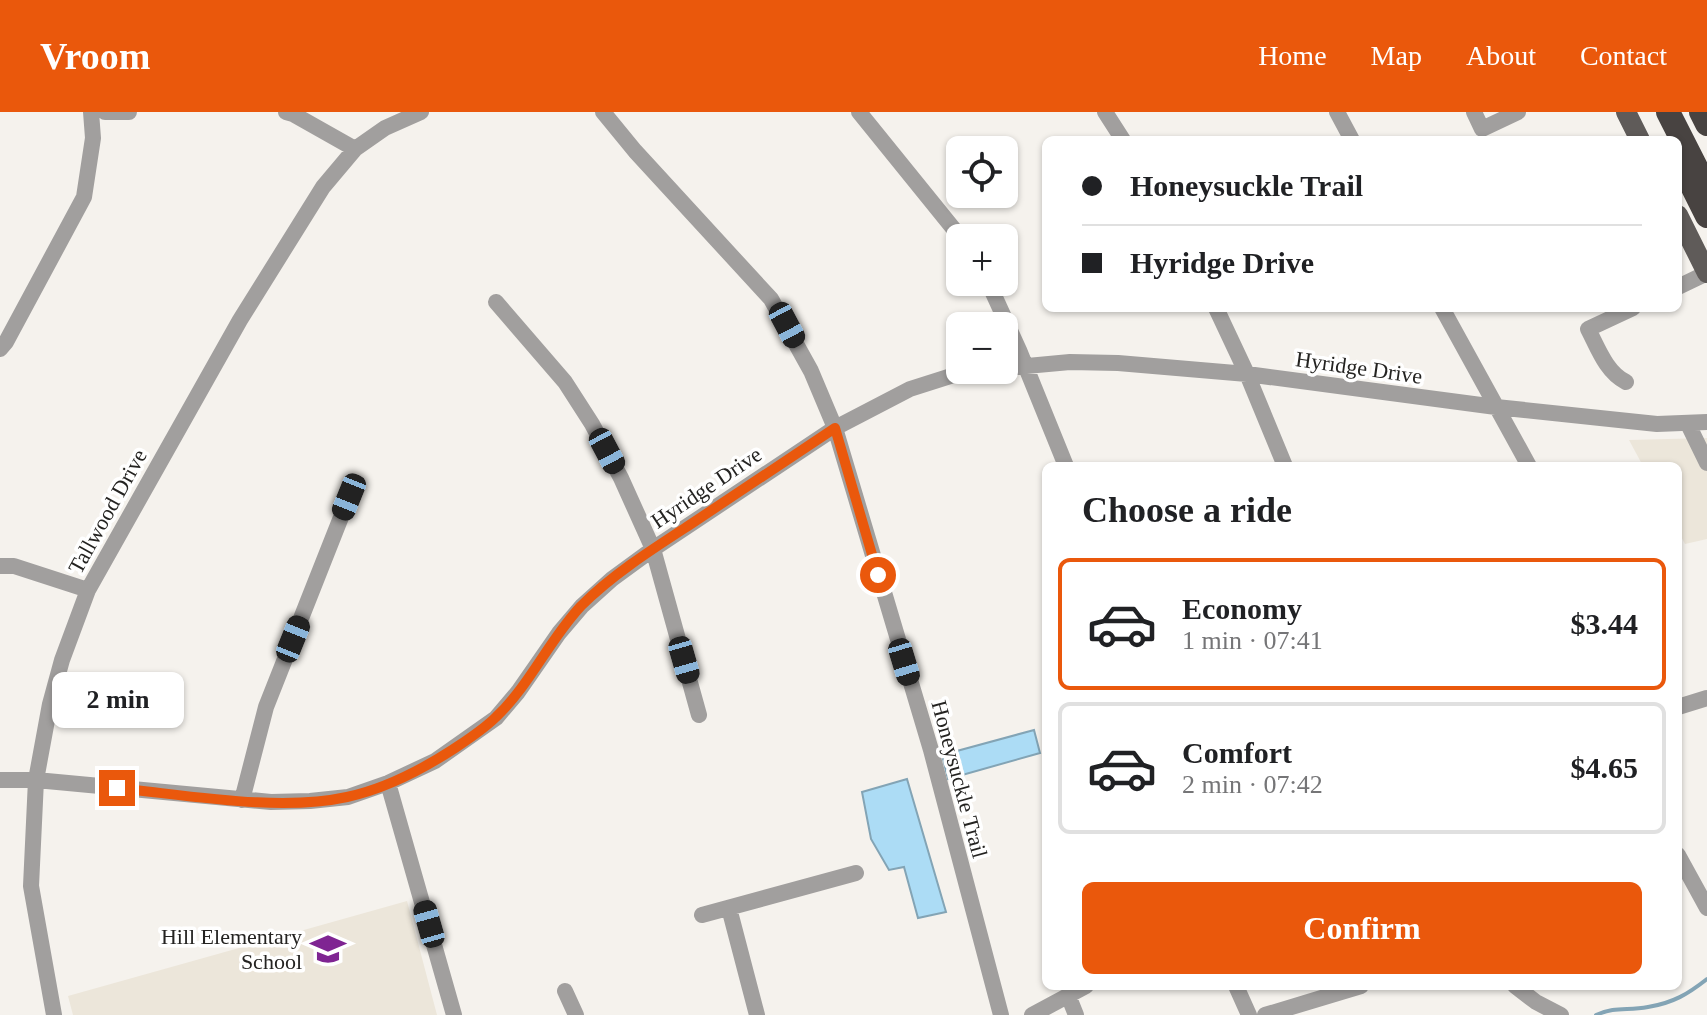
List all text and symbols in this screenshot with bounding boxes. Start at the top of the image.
text: Vroom [40,35,150,77]
text: Home [1258,40,1327,71]
text: Map [1371,40,1422,71]
text: About [1466,40,1536,71]
text: Contact [1580,40,1667,71]
map controls [946,136,1018,384]
button: locate [946,136,1018,208]
text: Honeysuckle Trail [1130,169,1363,202]
button: + [946,224,1018,296]
text: Hyridge Drive [1130,246,1314,279]
car [765,298,809,352]
button: − [946,312,1018,384]
street label: Hyridge Drive [1294,346,1424,389]
car [585,424,629,478]
street label: Hyridge Drive [646,441,766,533]
street label: Tallwood Drive [63,445,152,578]
car [329,470,369,524]
text: Choose a ride [1082,490,1292,530]
route start [860,557,896,593]
icon: car [1086,588,1158,660]
text: Economy [1182,592,1302,625]
text: $3.44 [1571,607,1638,640]
car [273,612,313,666]
text: 1 min · 07:41 [1182,626,1323,655]
car [666,634,702,686]
car [886,636,922,688]
callout: 2 min [51,672,183,728]
text: 2 min [87,685,149,714]
street label: Honeysuckle Trail [926,698,993,861]
icon: car [1086,732,1158,804]
text: Comfort [1182,736,1292,769]
text: $4.65 [1571,751,1638,784]
route end [99,770,135,806]
text: 2 min · 07:42 [1182,770,1323,799]
button: Confirm [1082,882,1642,974]
car [411,898,447,950]
place label: Hill Elementary School [161,924,302,974]
school or university icon: Hill Elementary School [309,930,347,968]

